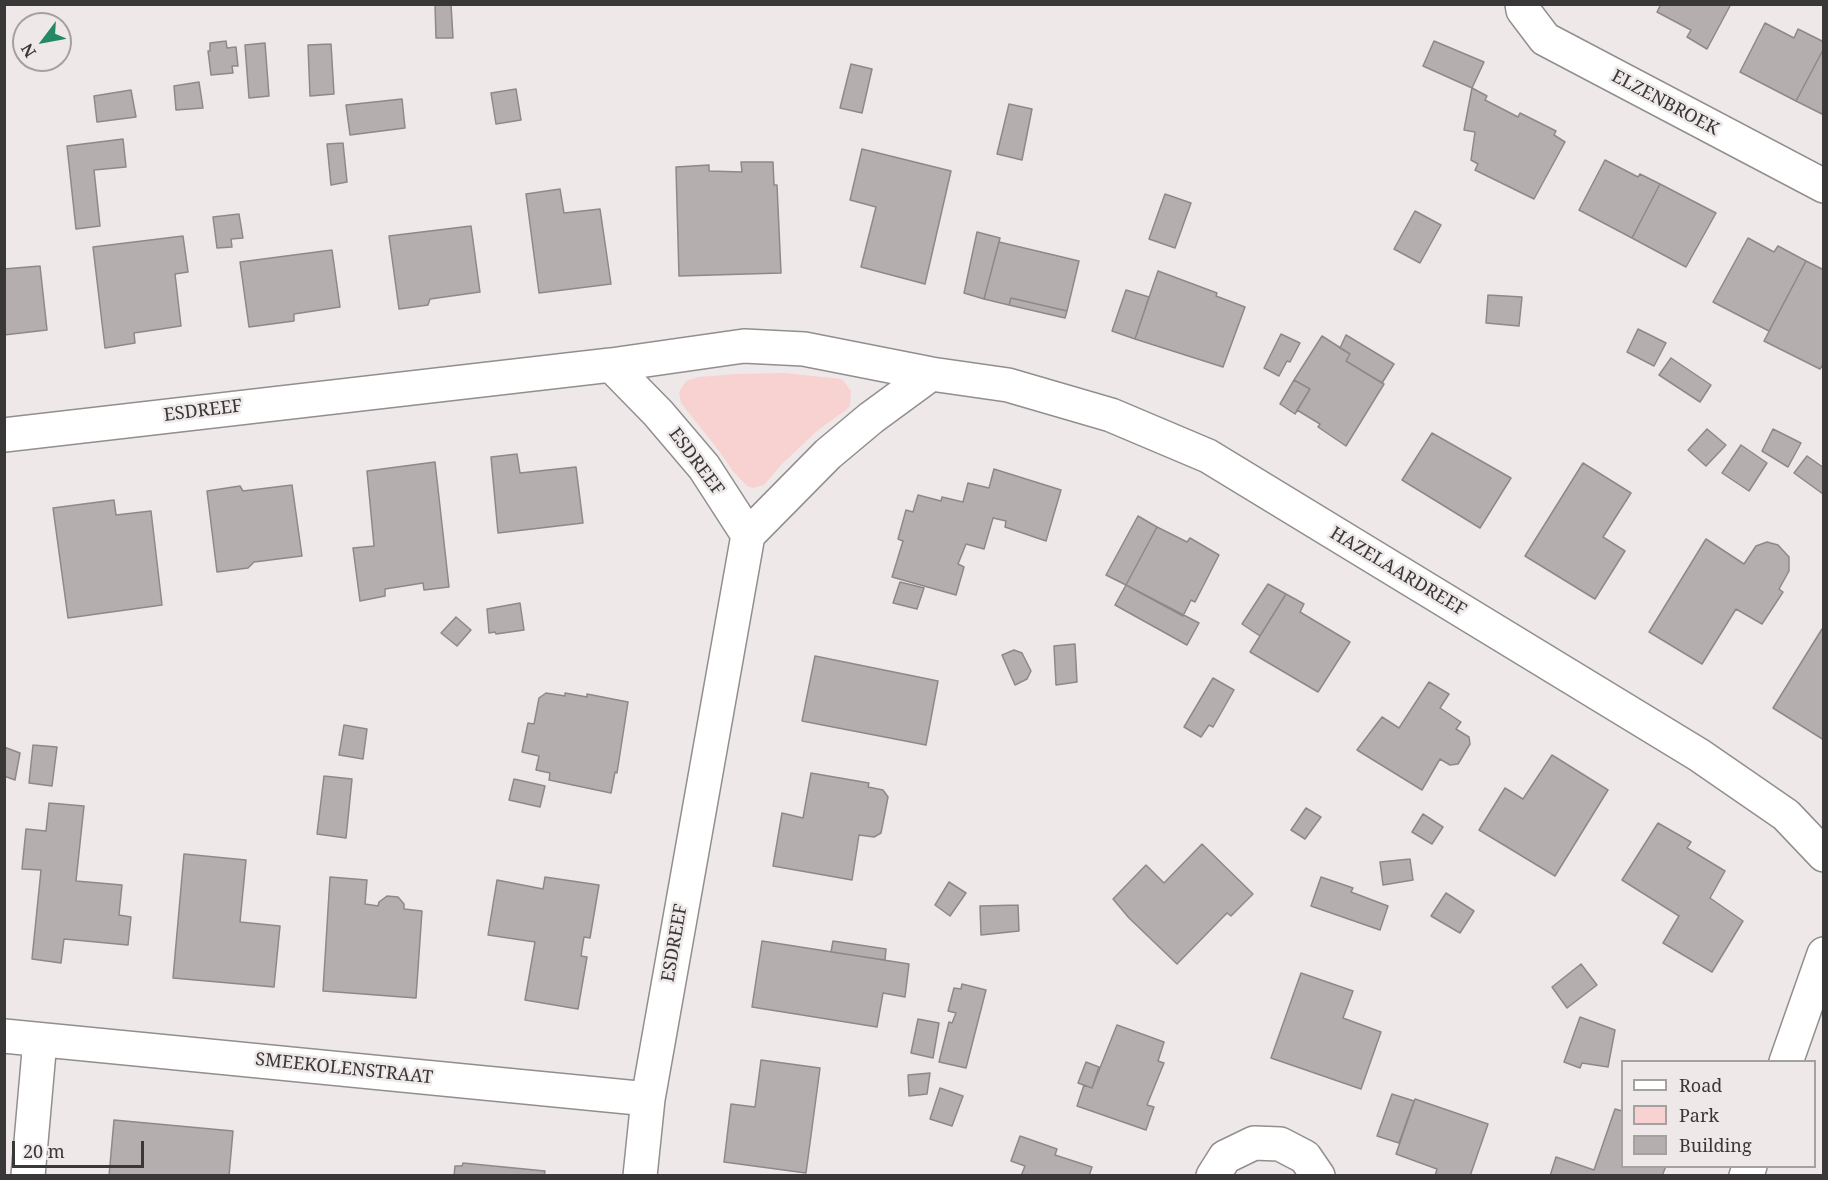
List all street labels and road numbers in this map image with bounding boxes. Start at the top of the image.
street label: ELZENBROEK [1608,66,1722,140]
street label: ESDREEF [163,395,243,427]
street label: ESDREEF [664,424,728,500]
street label: HAZELAARDREEF [1326,523,1470,621]
street label: ESDREEF [658,902,692,984]
street label: SMEEKOLENSTRAAT [254,1049,434,1089]

